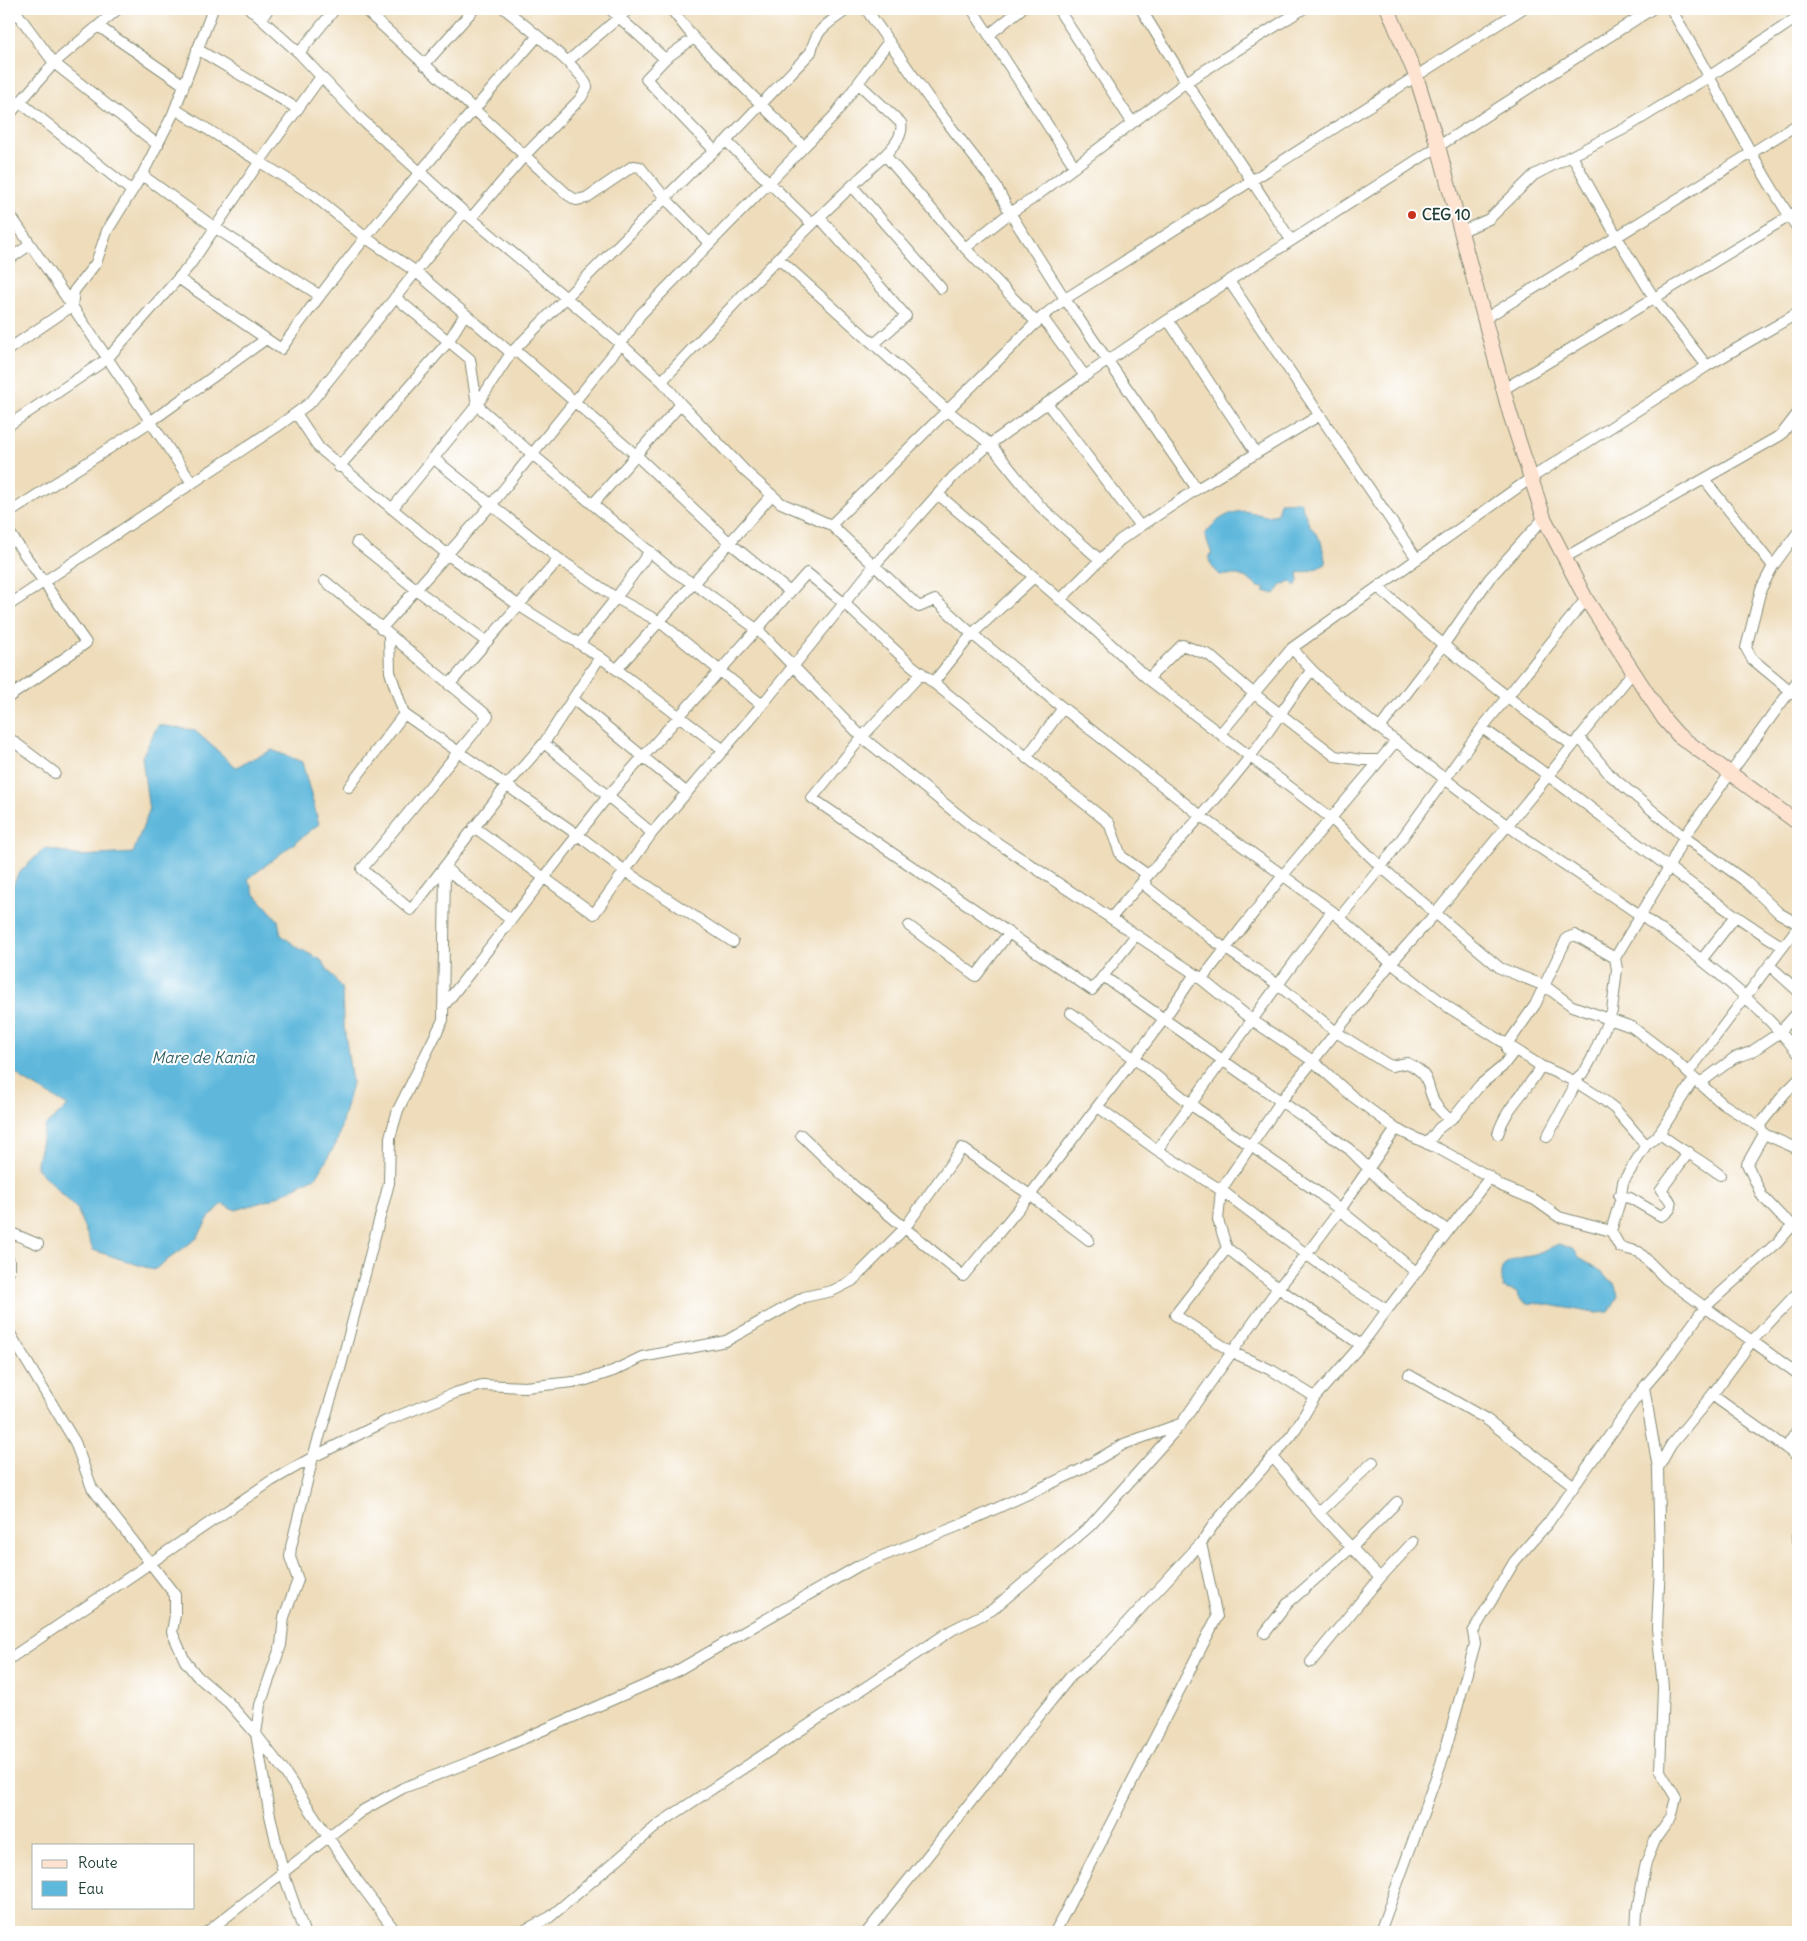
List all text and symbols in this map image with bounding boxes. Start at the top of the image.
place label: CEG 10 [1422,205,1471,224]
marker: CEG 10 [1406,209,1418,221]
water label: Mare de Kania [151,1047,255,1067]
legend [32,1844,195,1908]
text: Route [78,1853,118,1872]
text: Eau [78,1879,104,1898]

